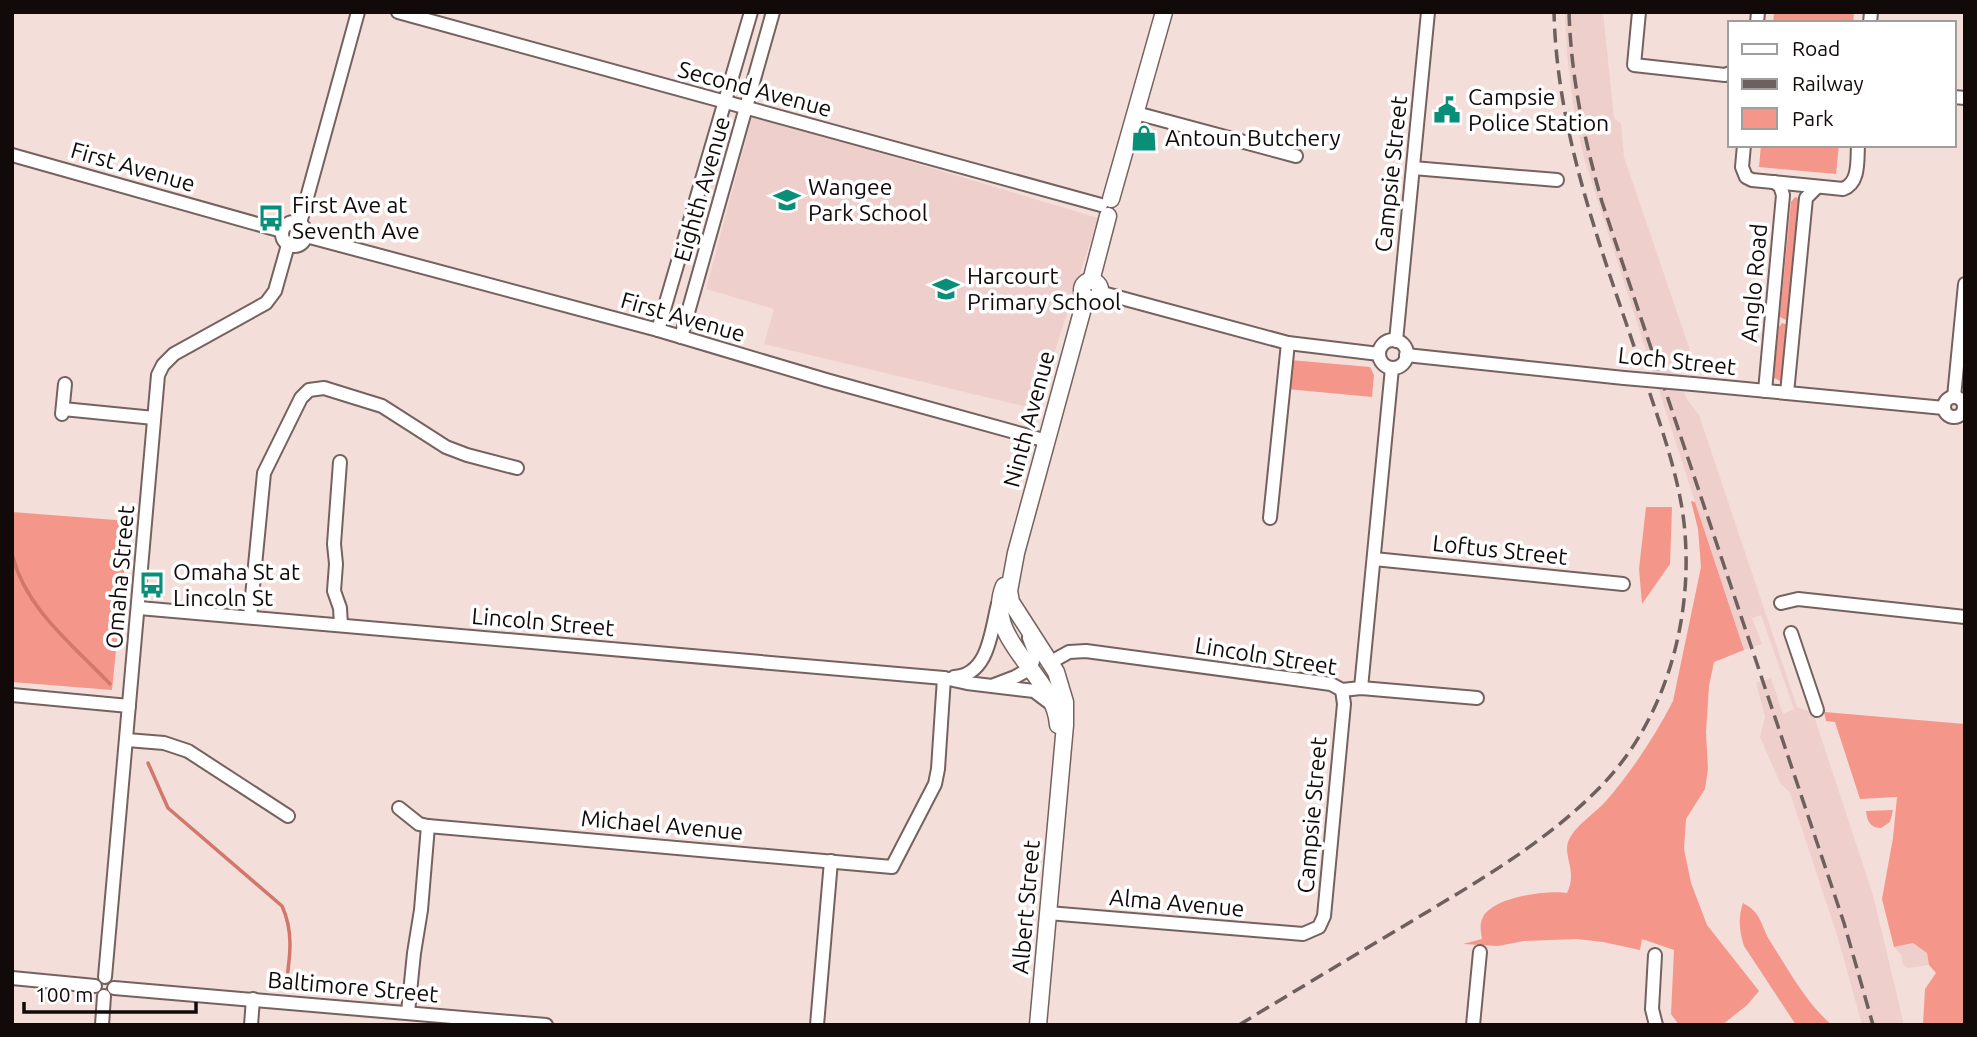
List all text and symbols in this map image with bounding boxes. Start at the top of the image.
legend [1728,21,1956,147]
text: Road [1792,36,1840,60]
street label: Second Avenue [676,56,835,121]
text: Railway [1792,71,1864,95]
place label: Campsie Police Station [1468,84,1609,135]
street label: Campsie Street [1370,95,1411,253]
public building icon: Campsie Police Station [1432,95,1462,125]
text: Park [1792,106,1834,130]
street label: Eighth Avenue [669,113,734,264]
shop icon: Antoun Butchery [1129,123,1159,153]
place label: Antoun Butchery [1165,125,1341,150]
street label: First Avenue [68,137,198,196]
place label: Wangee Park School [808,174,928,225]
school or university icon: Wangee Park School [772,185,802,215]
place label: First Ave at Seventh Ave [292,192,420,243]
bus stop icon: First Ave at Seventh Ave [256,203,286,233]
street label: Anglo Road [1736,223,1771,343]
place label: Harcourt Primary School [967,263,1121,314]
school or university icon: Harcourt Primary School [931,274,961,304]
street label: First Avenue [618,287,748,346]
street label: Loch Street [1617,342,1737,379]
street label: Ninth Avenue [998,348,1059,490]
street label: Omaha Street [101,504,138,650]
street label: Loftus Street [1431,530,1569,569]
place label: Omaha St at Lincoln St [173,559,300,610]
bus stop icon: Omaha St at Lincoln St [137,570,167,600]
street label: Lincoln Street [471,603,615,640]
street label: Lincoln Street [1193,632,1339,679]
street label: Campsie Street [1292,736,1331,894]
street label: Michael Avenue [580,805,744,844]
street label: Albert Street [1007,839,1044,975]
street label: Alma Avenue [1109,884,1246,921]
street label: Baltimore Street [267,967,439,1006]
scale bar [24,970,196,1014]
text: 100 m [35,982,93,1006]

